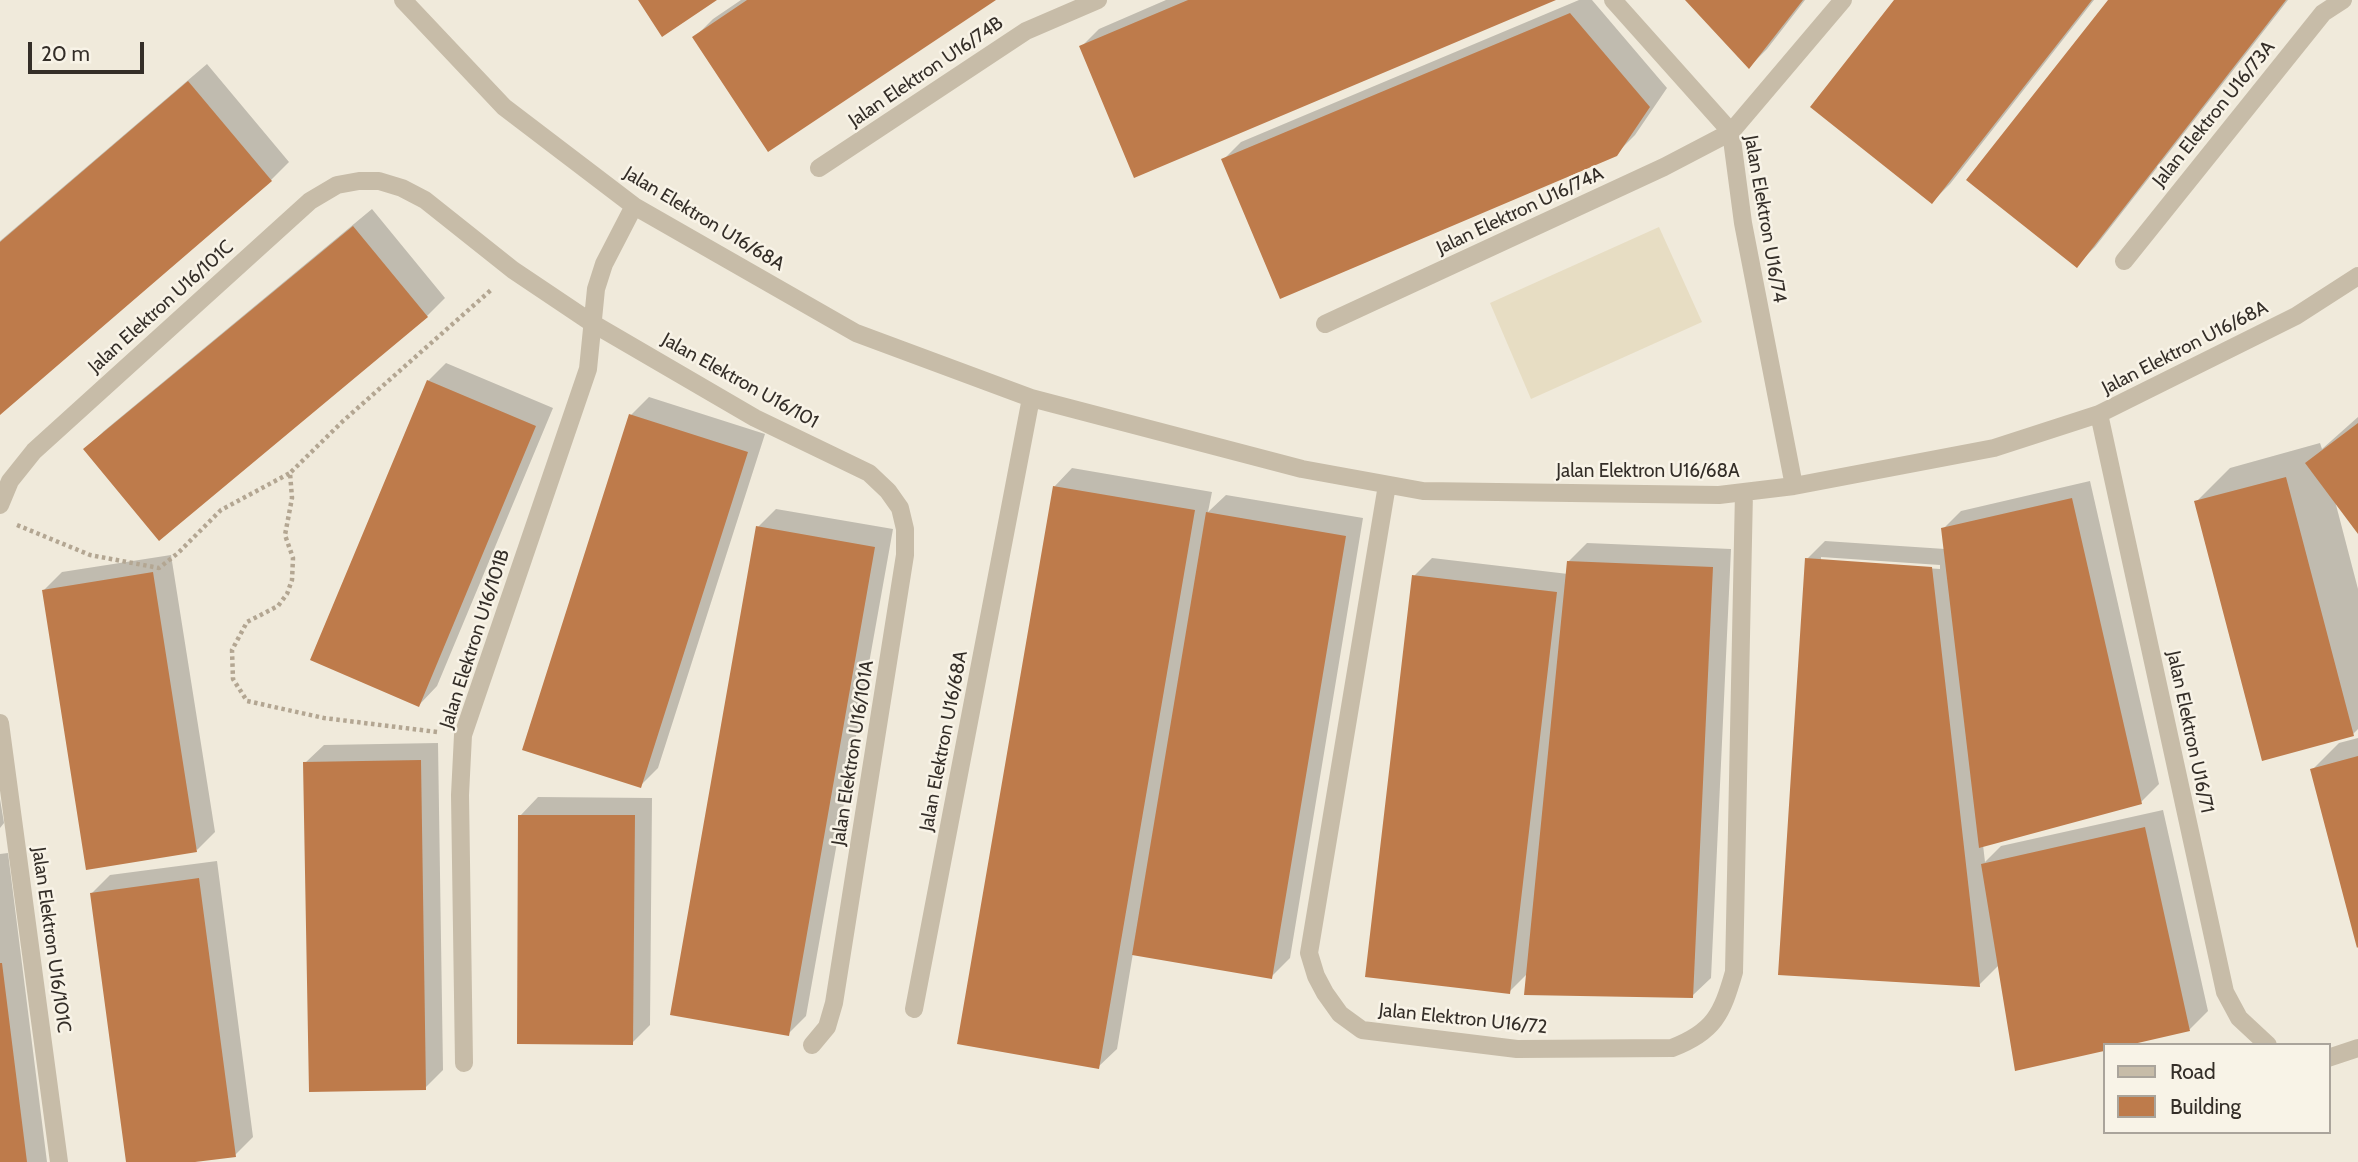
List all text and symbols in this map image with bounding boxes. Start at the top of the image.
street label: Jalan Elektron U16/74B [845,12,1007,132]
scale bar [32,28,147,72]
street label: Jalan Elektron U16/73A [2148,36,2280,192]
text: 20 m [41,41,90,66]
street label: Jalan Elektron U16/74 [1739,133,1791,305]
street label: Jalan Elektron U16/68A [620,162,788,276]
street label: Jalan Elektron U16/74A [1433,162,1607,260]
street label: Jalan Elektron U16/101C [84,236,238,378]
street label: Jalan Elektron U16/68A [2098,296,2272,400]
street label: Jalan Elektron U16/101 [658,328,822,434]
street label: Jalan Elektron U16/68A [1556,460,1740,482]
street label: Jalan Elektron U16/101B [435,547,515,731]
street label: Jalan Elektron U16/68A [915,649,973,833]
street label: Jalan Elektron U16/71 [2162,649,2218,815]
street label: Jalan Elektron U16/101A [827,659,879,847]
street label: Jalan Elektron U16/101C [27,846,75,1034]
street label: Jalan Elektron U16/72 [1378,999,1548,1039]
legend [2102,1043,2330,1134]
text: Road [2170,1059,2216,1084]
text: Building [2170,1094,2241,1119]

